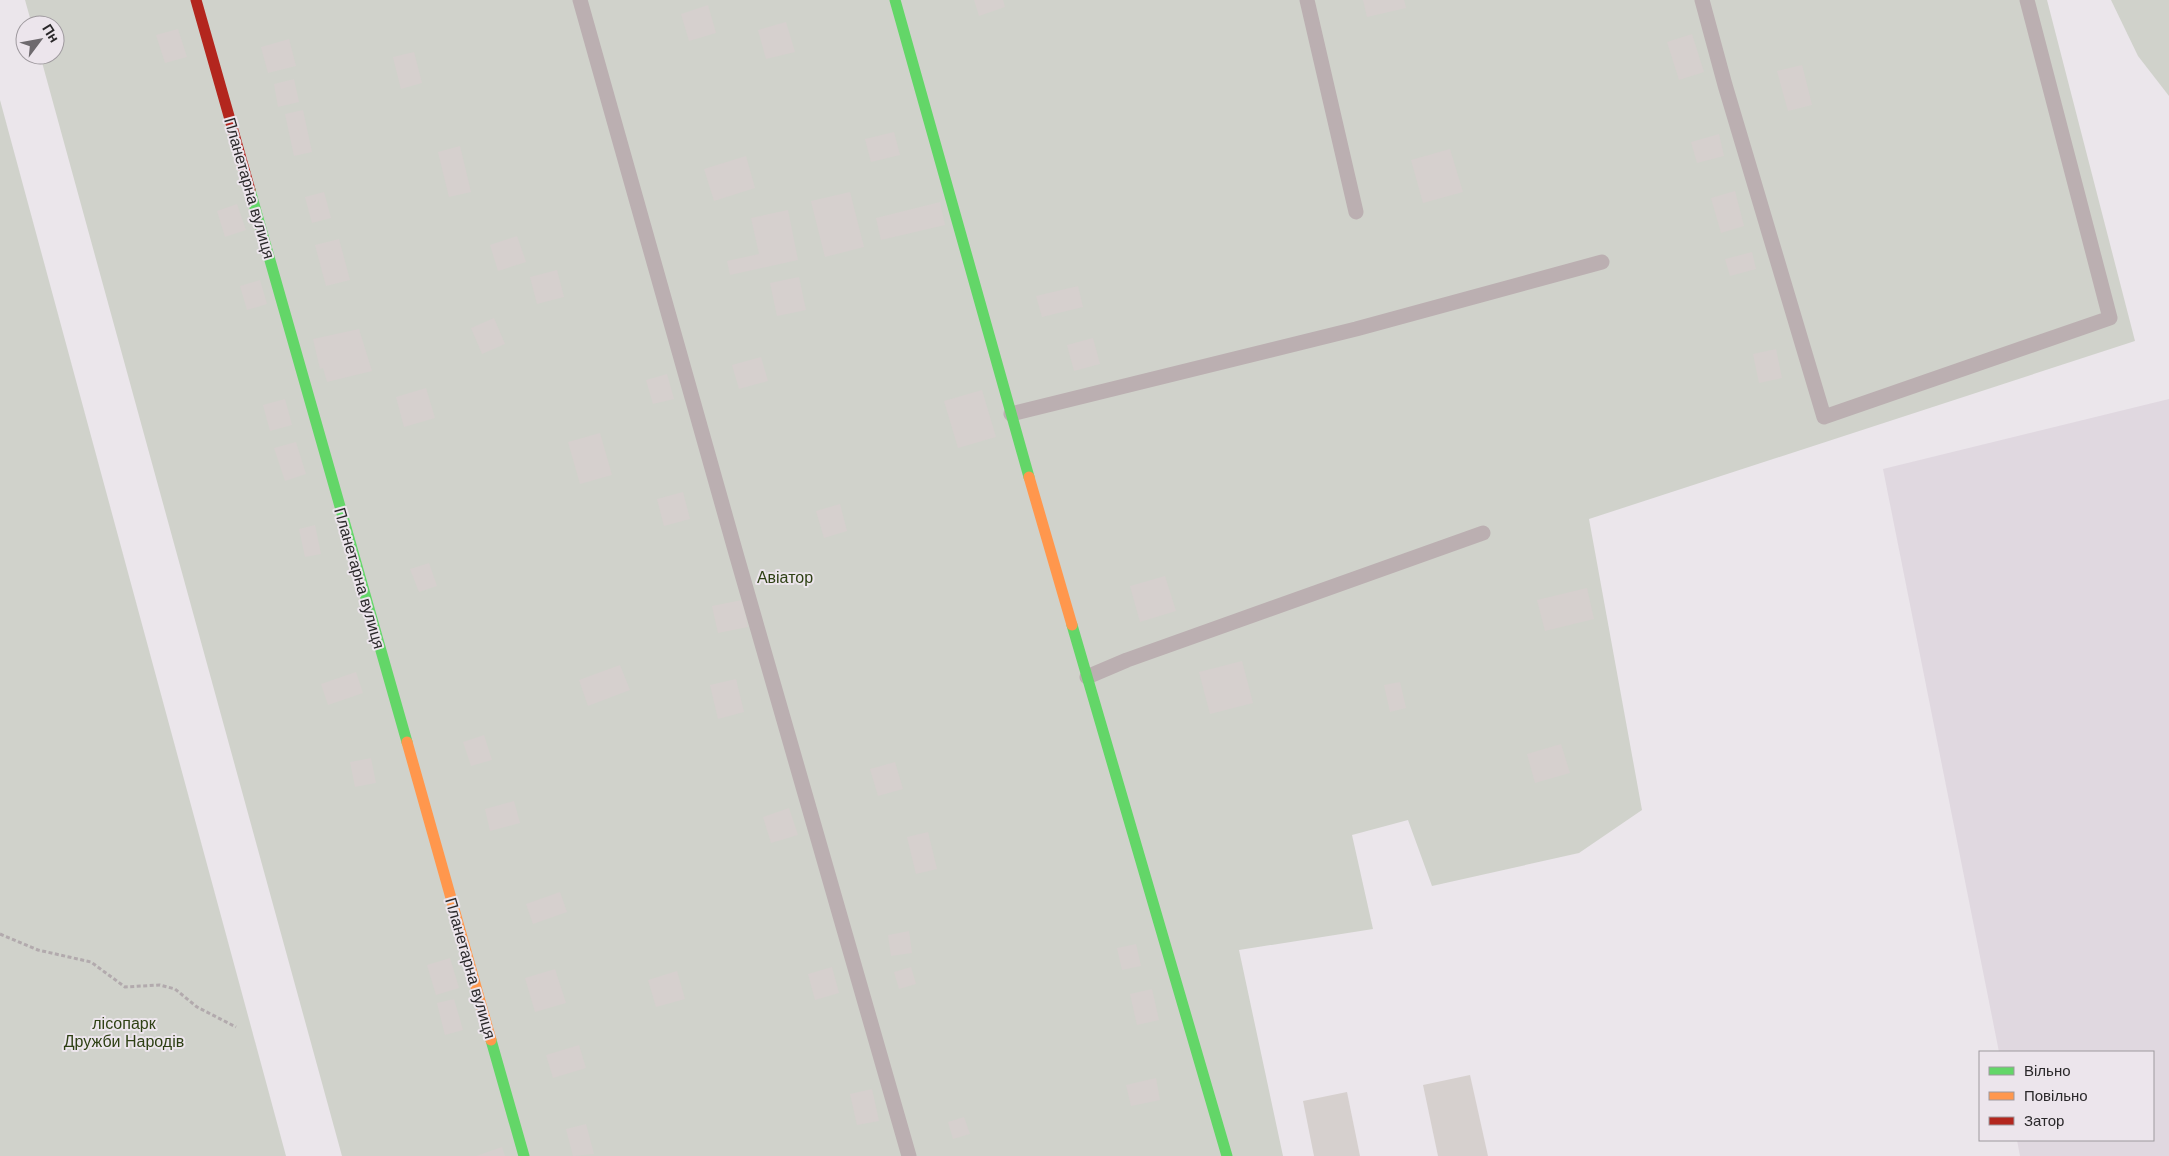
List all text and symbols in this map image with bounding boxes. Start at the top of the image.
north arrow [15,15,65,65]
text: Пн [39,21,63,45]
street label: Планетарна вулиця [221,116,278,261]
street label: Планетарна вулиця [331,506,388,651]
park label: Авіатор [757,569,813,586]
street label: Планетарна вулиця [442,896,499,1041]
park label: лісопарк Дружби Народів [64,1015,184,1050]
legend [1979,1051,2154,1141]
text: Вільно [2024,1062,2071,1079]
text: Повільно [2024,1087,2088,1104]
text: Затор [2024,1112,2064,1129]

